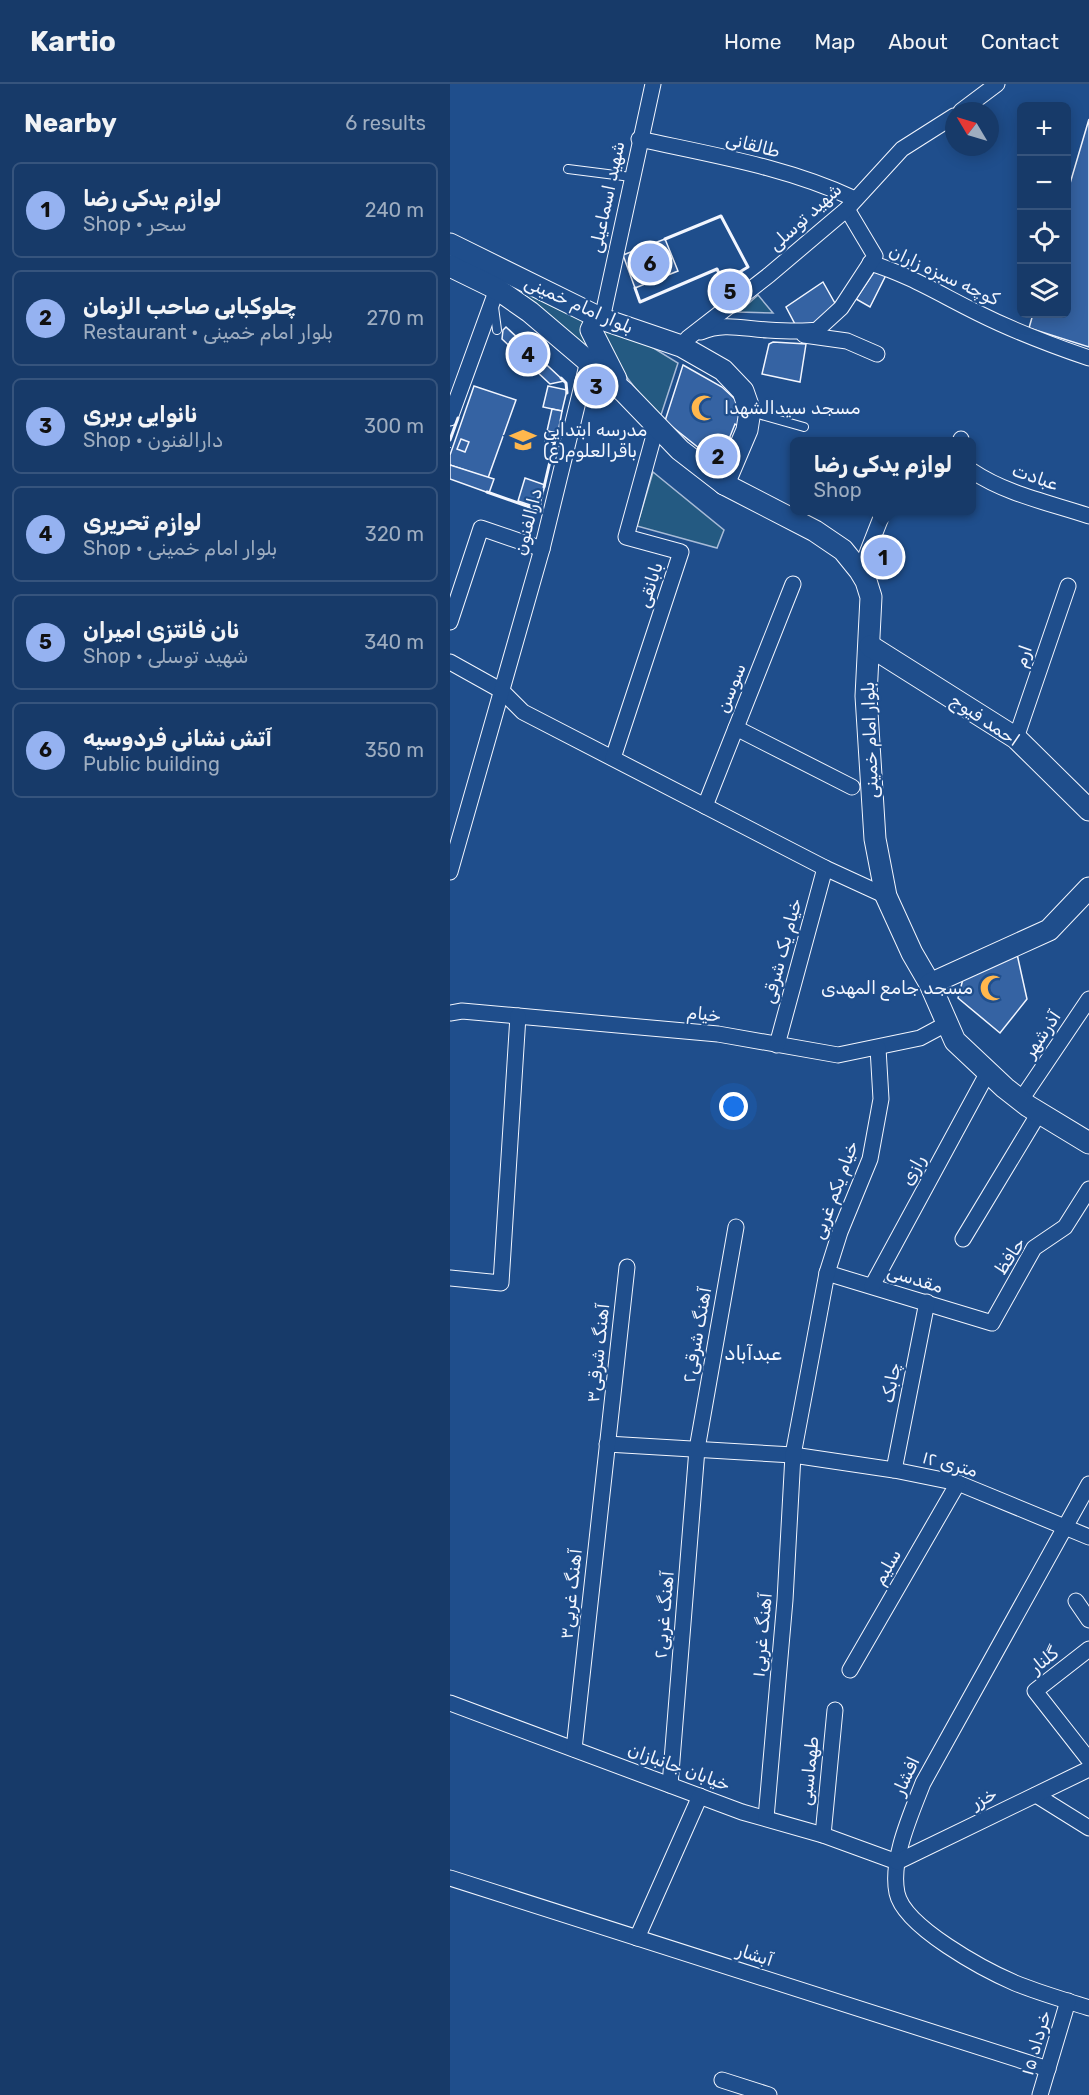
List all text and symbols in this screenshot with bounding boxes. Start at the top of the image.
text: Kartio [30,25,116,58]
text: Home [724,29,781,54]
text: Map [814,29,855,54]
text: About [888,29,948,54]
text: Contact [981,29,1059,54]
north arrow [945,102,999,156]
map controls [1017,102,1071,318]
button: + [1017,102,1071,156]
text: Nearby [24,108,117,139]
text: 6 results [345,111,426,135]
street label: طالقانی [724,128,782,162]
street label: شهید اسماعیلی [584,139,630,255]
button: − [1017,156,1071,210]
street label: شهید توسلی [764,178,846,256]
text: لوازم یدکی رضا [83,185,222,212]
text: 1 [41,198,50,222]
text: 240 m [365,198,424,222]
button: locate [1017,210,1071,264]
text: Shop · سحر [83,212,187,236]
pin: 6 [630,240,670,285]
street label: کوچه سبزه زاران [885,240,1003,310]
button: layers [1017,264,1071,318]
pin: 5 [710,268,750,314]
street label: بلوار امام خمینی [521,271,637,339]
text: چلوکبابی صاحب الزمان [83,293,296,320]
text: 2 [39,306,52,330]
text: 270 m [367,306,424,330]
text: Restaurant · بلوار امام خمینی [83,320,333,344]
pin: 4 [508,332,548,376]
pin: 3 [576,364,616,408]
mosque icon: مسجد سیدالشهدا [689,393,719,423]
place label: مسجد سیدالشهدا [724,397,861,419]
text: نانوایی بربری [83,401,197,428]
text: 3 [39,414,52,438]
text: 300 m [364,414,424,438]
place label: مدرسه ابتدایی باقرالعلوم(ع) [543,419,647,463]
school or university icon: مدرسه ابتدایی باقرالعلوم(ع) [508,425,538,455]
text: Shop · دارالفنون [83,428,223,452]
pin: 2 [698,434,738,478]
popup [790,437,976,515]
text: لوازم یدکی رضا [814,451,952,478]
street label: عبادت [1009,459,1061,495]
text: Shop [814,478,862,502]
street label: دارالفنون [509,486,547,558]
text: لوازم تحریری [83,509,202,536]
text: 4 [39,522,52,546]
text: 320 m [365,522,424,546]
pin: 1 [864,534,902,580]
text: Shop · بلوار امام خمینی [83,536,277,560]
street label: بابانقی [632,559,668,611]
text: نان فانتزی امیران [83,617,239,644]
text: 5 [39,630,52,654]
text: 340 m [364,630,424,654]
street label: ارم [1009,642,1037,670]
text: Shop · شهید توسلی [83,644,249,668]
street label: سوسن [711,660,751,716]
street label: بلوار امام خمینی [857,681,883,799]
street label: احمد فیوج [946,689,1024,752]
text: آتش نشانی فردوسیه [83,725,272,752]
text: 6 [39,738,52,762]
text: 350 m [365,738,424,762]
text: Public building [83,752,220,776]
street label: خیام یک شرقی [757,896,807,1006]
mosque icon: مسجد جامع المهدی [978,973,1008,1003]
place label: مسجد جامع المهدی [821,977,973,1001]
street label: خیام [686,1001,722,1027]
street label: آذرشهر [1018,1006,1066,1063]
your location [719,1092,748,1121]
street label: خیام یکم غربی [807,1138,864,1243]
street label: رازی [896,1151,930,1189]
street label: حافظ [990,1233,1030,1279]
street label: مقدسی [884,1260,946,1298]
street label: آهنگ شرقی۲ [678,1285,716,1385]
street label: آهنگ شرقی۳ [582,1301,614,1404]
district label: عبدآباد [724,1341,782,1365]
street label: چابک [876,1361,906,1405]
street label: ۱۲ متری [920,1446,980,1482]
street label: سلیم [868,1545,907,1590]
street label: آهنگ غربی۳ [555,1547,587,1640]
street label: آهنگ غربی۲ [649,1569,679,1660]
street label: آهنگ غربی۱ [747,1591,777,1678]
street label: گلنار [1024,1642,1063,1679]
street label: طهماسبی [794,1735,824,1807]
street label: خیابان جانبازان [625,1738,733,1796]
street label: افشار [887,1753,924,1800]
street label: خزر [967,1782,1000,1814]
street label: آبشار [733,1939,777,1971]
street label: ۱۵ خرداد [1016,2008,1056,2078]

